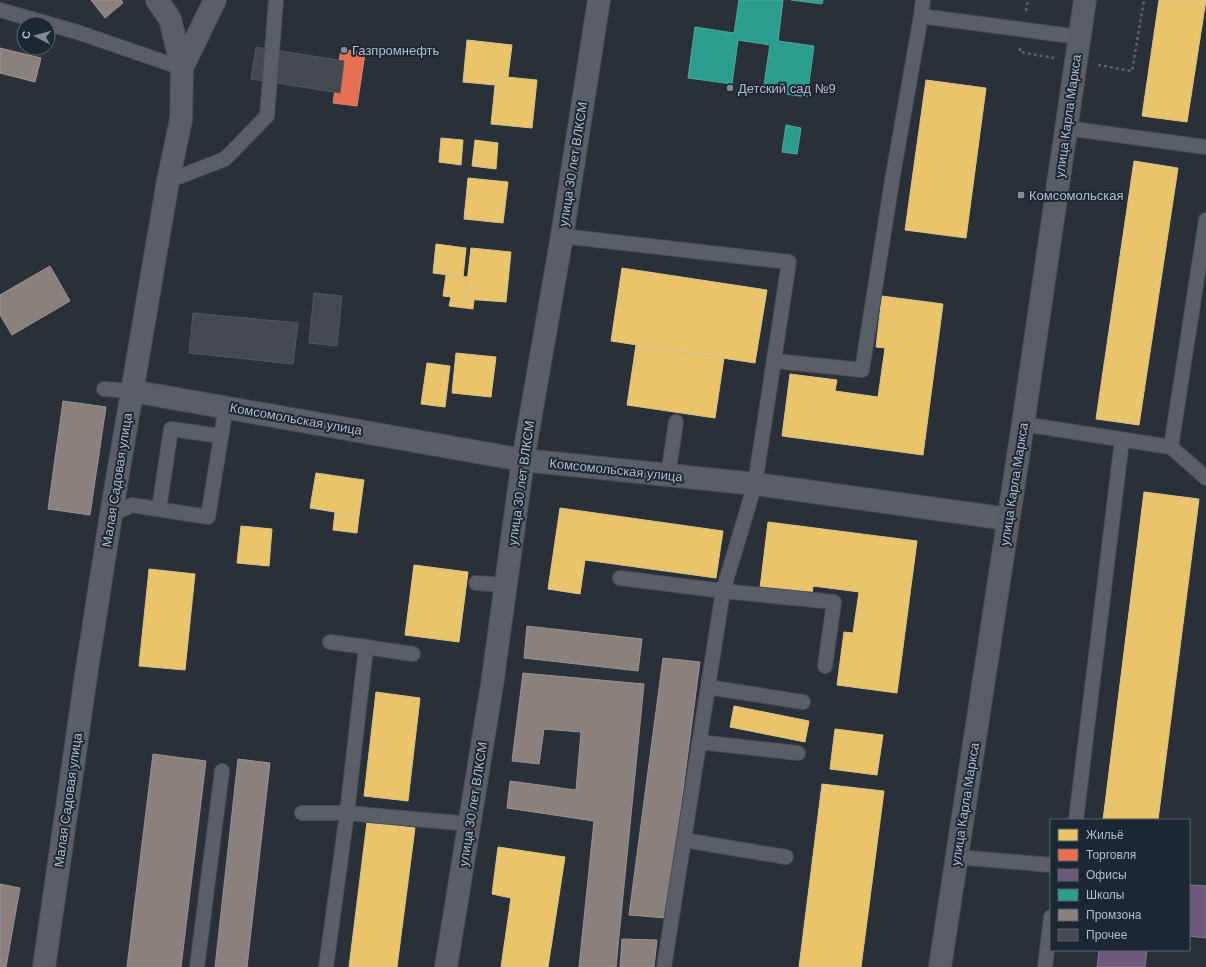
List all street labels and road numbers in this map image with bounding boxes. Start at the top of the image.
street label: улица Карла Маркса [1052,53,1084,179]
street label: улица 30 лет ВЛКСМ [556,101,590,227]
street label: Комсомольская улица [229,400,364,438]
street label: Малая Садовая улица [99,411,135,548]
street label: улица 30 лет ВЛКСМ [505,420,537,546]
street label: улица Карла Маркса [997,421,1031,547]
street label: Комсомольская улица [549,456,684,485]
street label: Малая Садовая улица [51,731,85,868]
street label: улица 30 лет ВЛКСМ [456,741,490,867]
street label: улица Карла Маркса [948,741,982,867]

